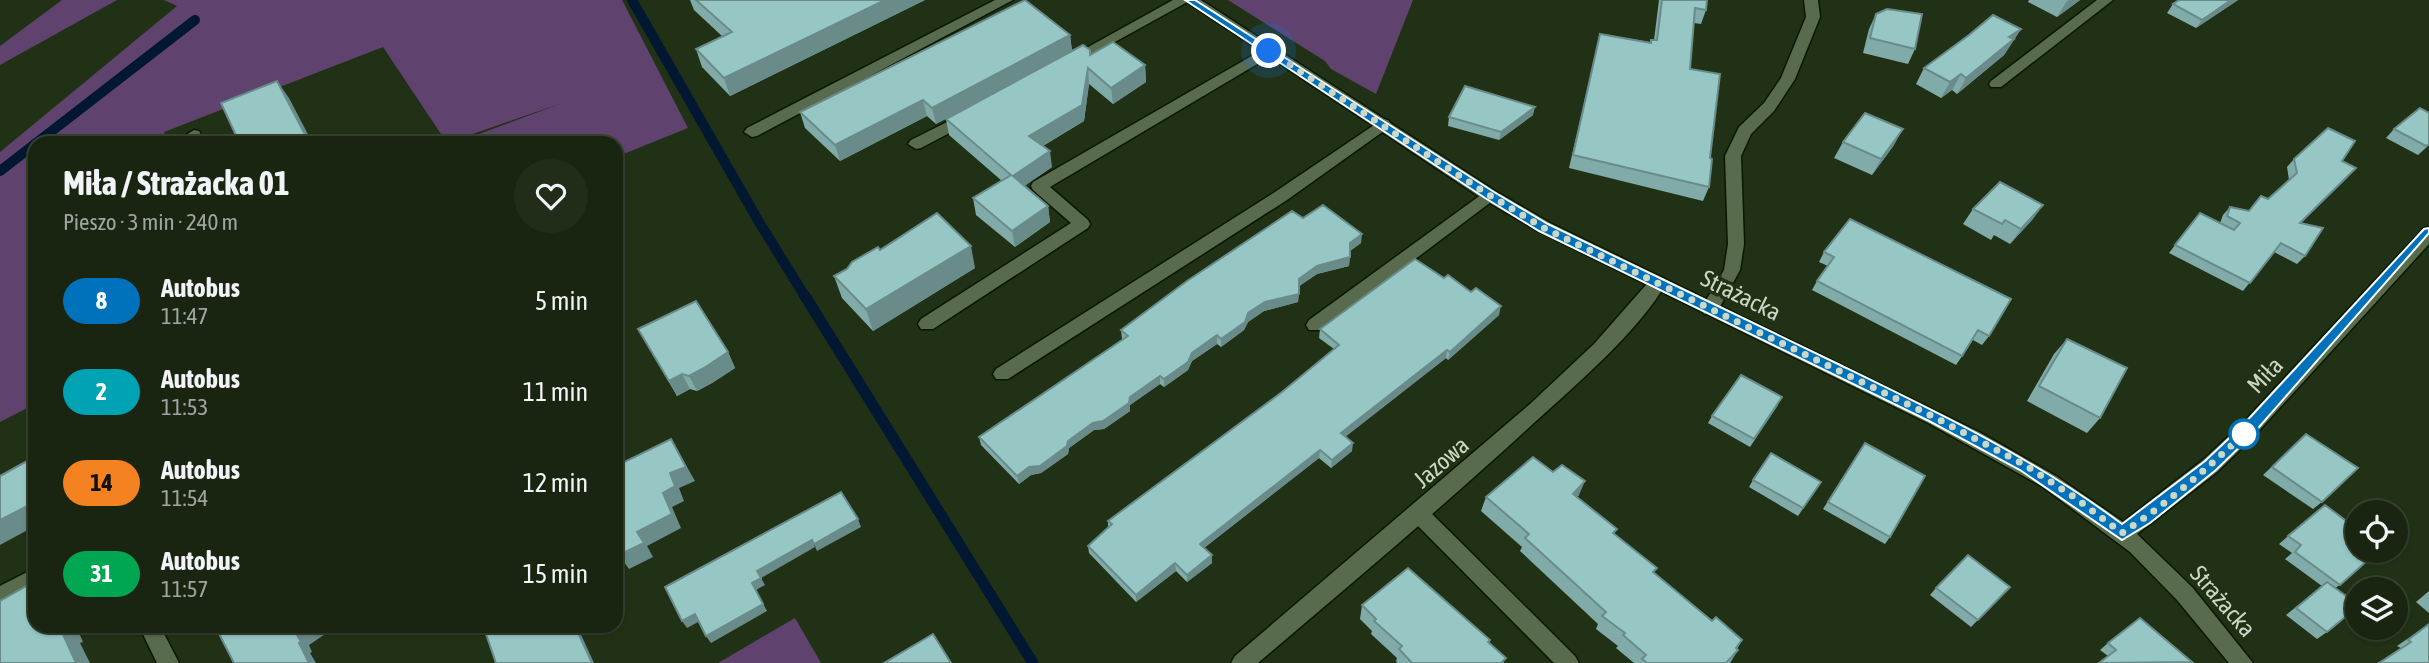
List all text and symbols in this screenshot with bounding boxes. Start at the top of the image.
your location [1251,33,1286,68]
button: heart [514,159,588,233]
text: Miła / Strażacka 01 [63,164,290,202]
text: Pieszo · 3 min · 240 m [63,209,238,235]
street label: Strażacka [1697,264,1785,326]
text: Autobus [161,273,240,303]
text: 5 min [535,286,588,316]
text: 8 [96,287,107,314]
text: 11:47 [161,303,208,329]
street label: Miła [2242,351,2288,399]
text: Autobus [161,364,240,394]
text: 11 min [523,377,588,407]
text: 2 [96,378,107,405]
text: 11:53 [161,394,208,420]
unlabelled marker [2229,419,2259,449]
street label: Jazowa [1408,431,1474,493]
text: Autobus [161,455,240,485]
text: 12 min [523,468,588,498]
text: 14 [90,469,113,496]
text: 11:54 [161,485,208,511]
map controls [2345,500,2408,640]
button: locate [2345,500,2408,563]
text: Autobus [161,546,240,576]
text: 15 min [523,559,588,589]
text: 31 [90,560,113,587]
street label: Strażacka [2185,560,2261,642]
text: 11:57 [161,576,208,602]
button: layers [2345,577,2408,640]

